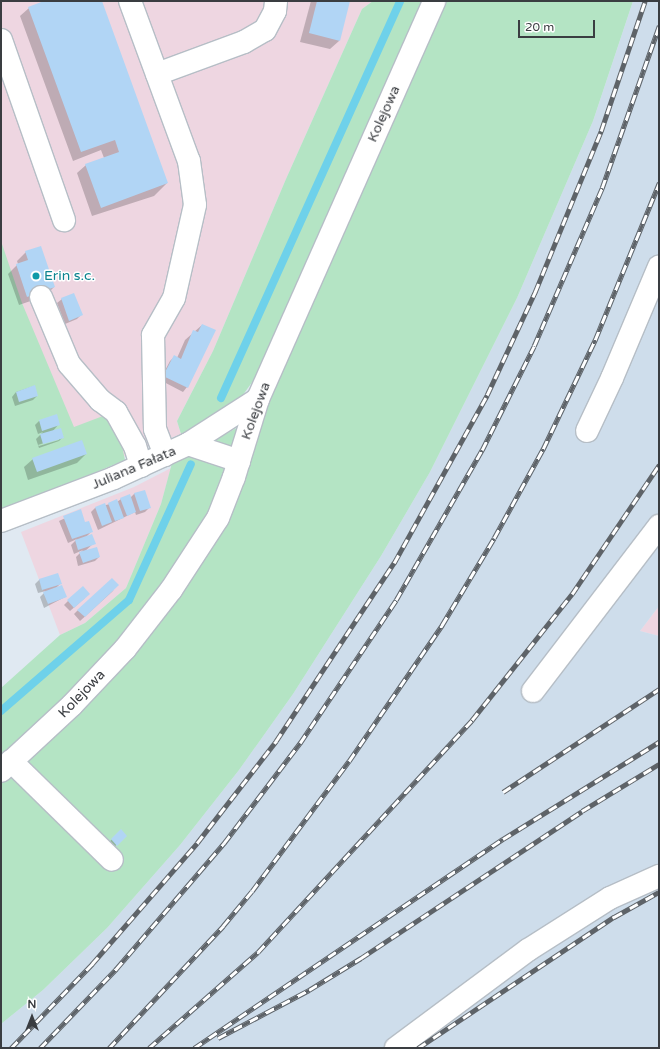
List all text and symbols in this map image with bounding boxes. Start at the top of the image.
scale bar [520,12,597,38]
text: 20 m [525,20,554,34]
street label: Kolejowa [364,83,404,145]
place label: Erin s.c. [44,268,95,284]
marker: Erin s.c. [31,271,41,281]
street label: Kolejowa [238,380,274,442]
street label: Juliana Fałata [89,443,179,493]
street label: Kolejowa [55,667,109,721]
north arrow [12,997,52,1037]
text: N [28,998,36,1011]

